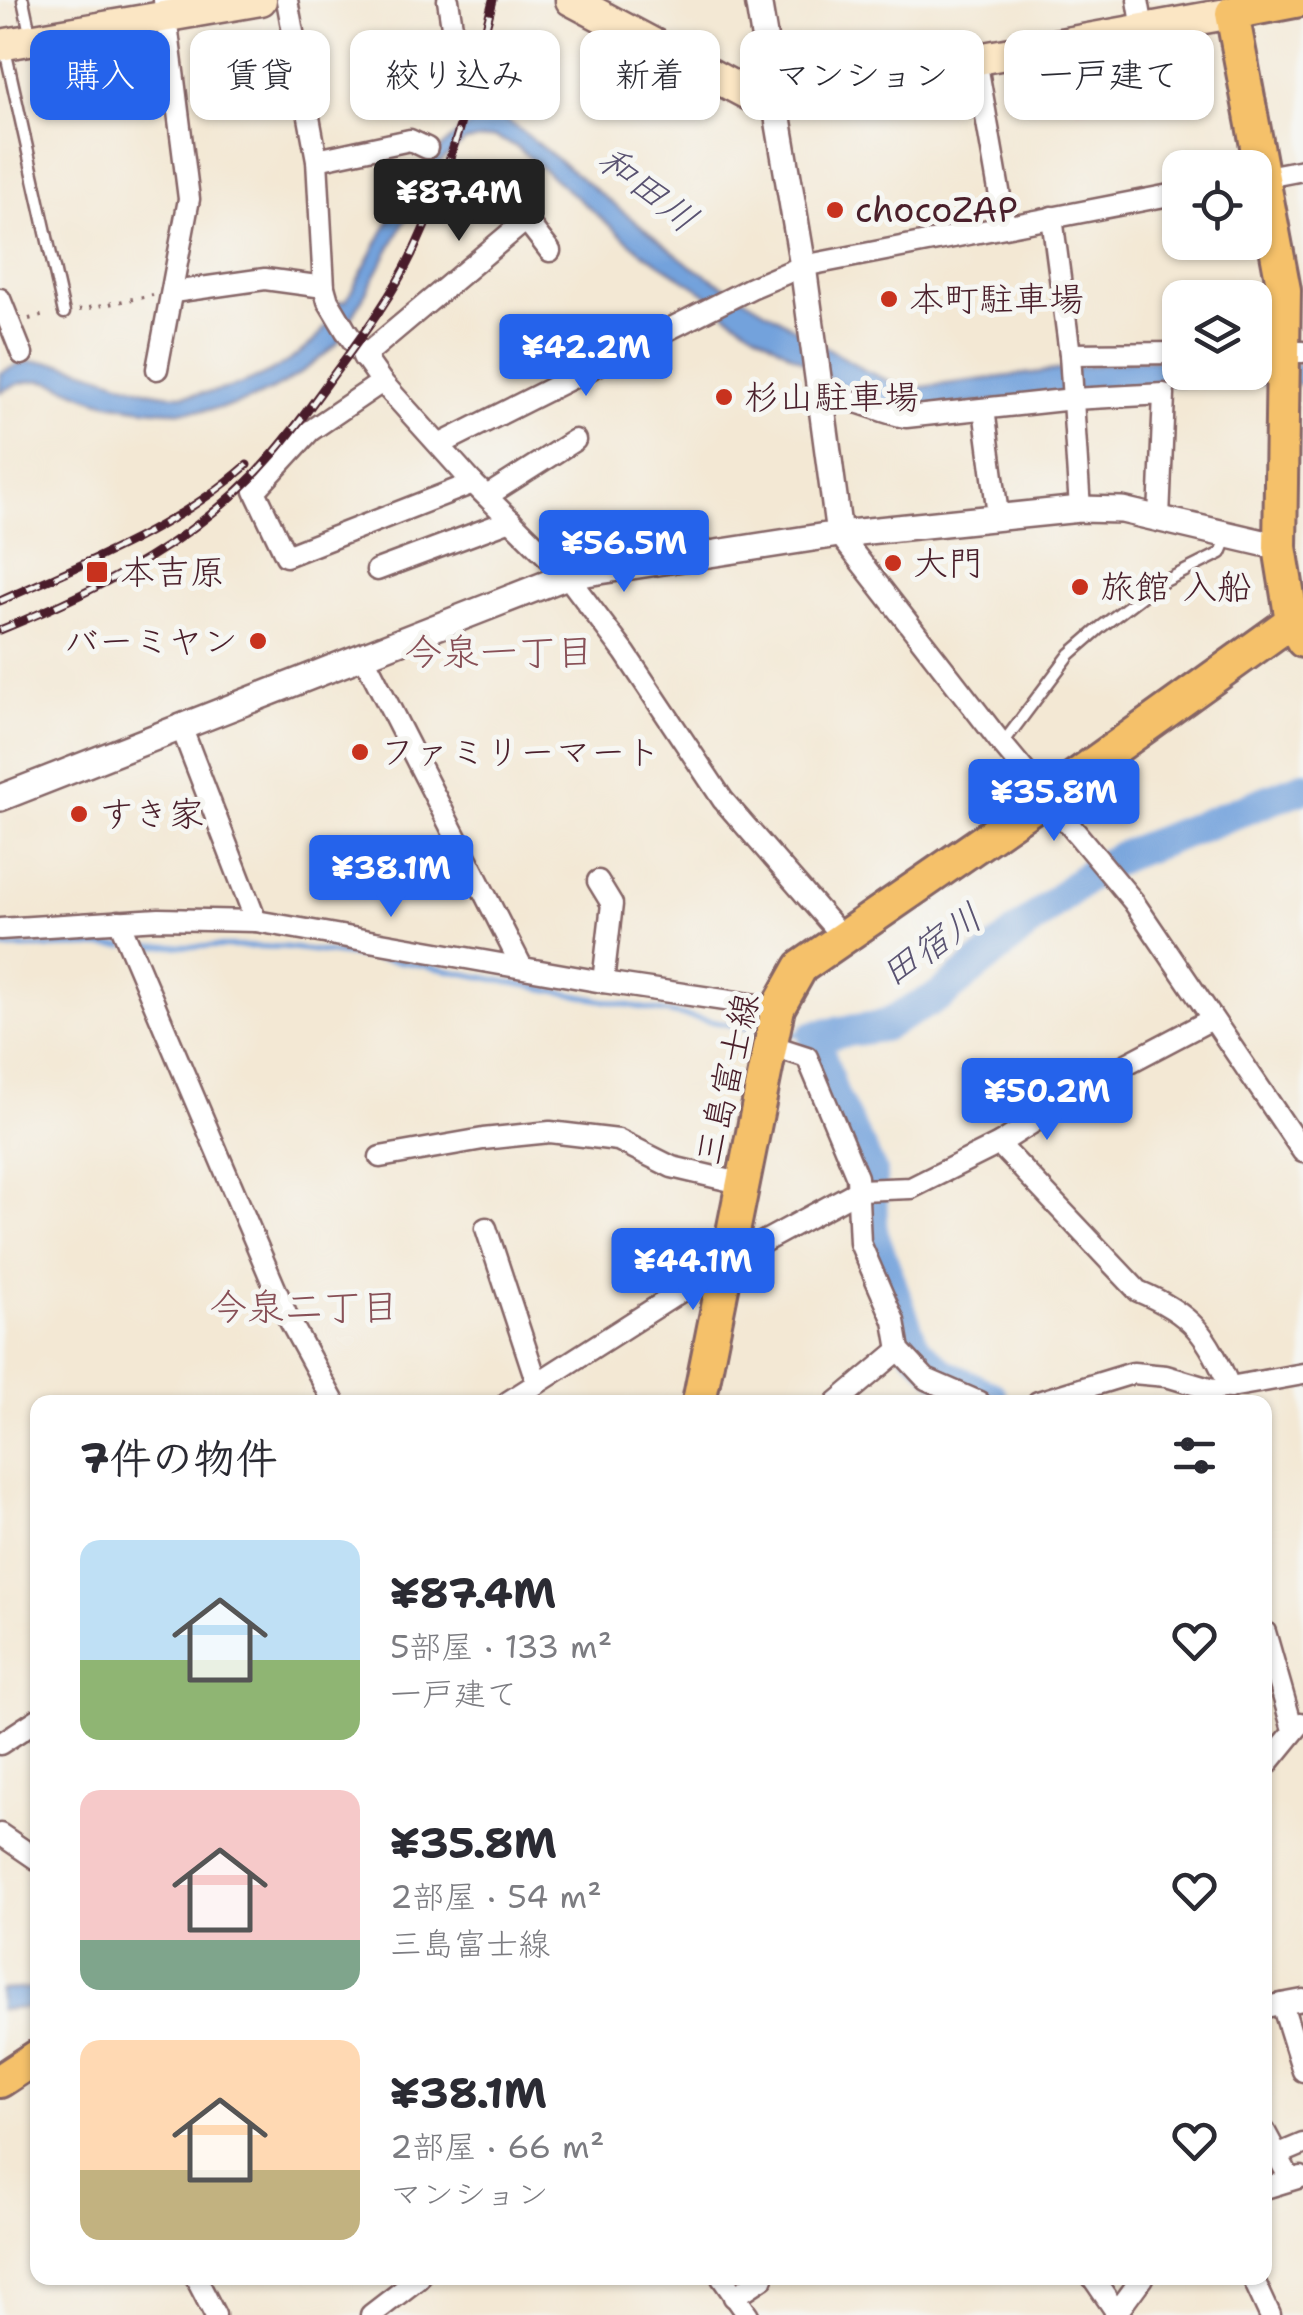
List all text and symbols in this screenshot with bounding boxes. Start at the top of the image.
chip: 購入 [30,30,170,120]
chip: 賃貸 [190,30,330,120]
chip: 絞り込み [350,30,560,120]
chip: 新着 [580,30,720,120]
chip: マンション [740,30,984,120]
chip: 一戸建て [1004,30,1214,120]
water label: 和田川 [588,133,709,244]
map controls [1162,150,1272,390]
button: locate [1162,150,1272,260]
pin: ¥87.4M [378,159,540,244]
text: ¥87.4M [396,170,522,213]
place label: chocoZAP [855,186,1018,233]
marker: chocoZAP [824,199,846,221]
place label: 本町駐車場 [909,275,1084,322]
button: layers [1162,280,1272,390]
marker: 本町駐車場 [878,288,900,310]
pin: ¥42.2M [505,314,667,399]
text: ¥42.2M [521,325,651,368]
place label: 杉山駐車場 [744,373,919,420]
marker: 杉山駐車場 [713,386,735,408]
pin: ¥56.5M [543,510,705,595]
text: ¥56.5M [561,521,687,564]
place label: 大門 [913,539,983,586]
place label: 本吉原 [120,548,225,595]
marker: 大門 [882,552,904,574]
marker: 本吉原 [84,559,110,585]
place label: 旅館 入船 [1100,563,1252,610]
marker: 旅館 入船 [1069,576,1091,598]
place label: バーミヤン [64,617,238,664]
district label: 今泉一丁目 [404,626,594,677]
marker: バーミヤン [247,630,269,652]
place label: ファミリーマート [380,728,661,775]
marker: ファミリーマート [349,741,371,763]
pin: ¥35.8M [973,759,1135,844]
text: ¥35.8M [990,770,1118,813]
place label: すき家 [99,790,204,837]
marker: すき家 [68,803,90,825]
pin: ¥38.1M [310,835,472,920]
text: ¥38.1M [331,846,451,889]
water label: 田宿川 [869,891,992,998]
street label: 三島富士線 [684,988,769,1169]
pin: ¥50.2M [966,1058,1128,1143]
text: ¥50.2M [984,1069,1110,1112]
pin: ¥44.1M [612,1228,774,1313]
text: ¥44.1M [634,1239,753,1282]
district label: 今泉二丁目 [209,1281,399,1332]
icon: filters [1167,1428,1222,1483]
text: 7件の物件 [80,1430,277,1486]
text: ¥87.4M [390,1565,556,1621]
icon: home [160,1580,280,1700]
icon: heart [1167,1613,1222,1668]
text: 5部屋 · 133 m² [390,1625,612,1668]
text: 一戸建て [390,1672,518,1715]
text: ¥35.8M [390,1815,557,1871]
icon: home [160,1830,280,1950]
icon: heart [1167,1863,1222,1918]
text: 2部屋 · 54 m² [390,1875,602,1918]
text: 三島富士線 [390,1922,550,1965]
text: ¥38.1M [390,2065,547,2121]
icon: home [160,2080,280,2200]
icon: heart [1167,2113,1222,2168]
text: 2部屋 · 66 m² [390,2125,604,2168]
text: マンション [390,2172,549,2215]

